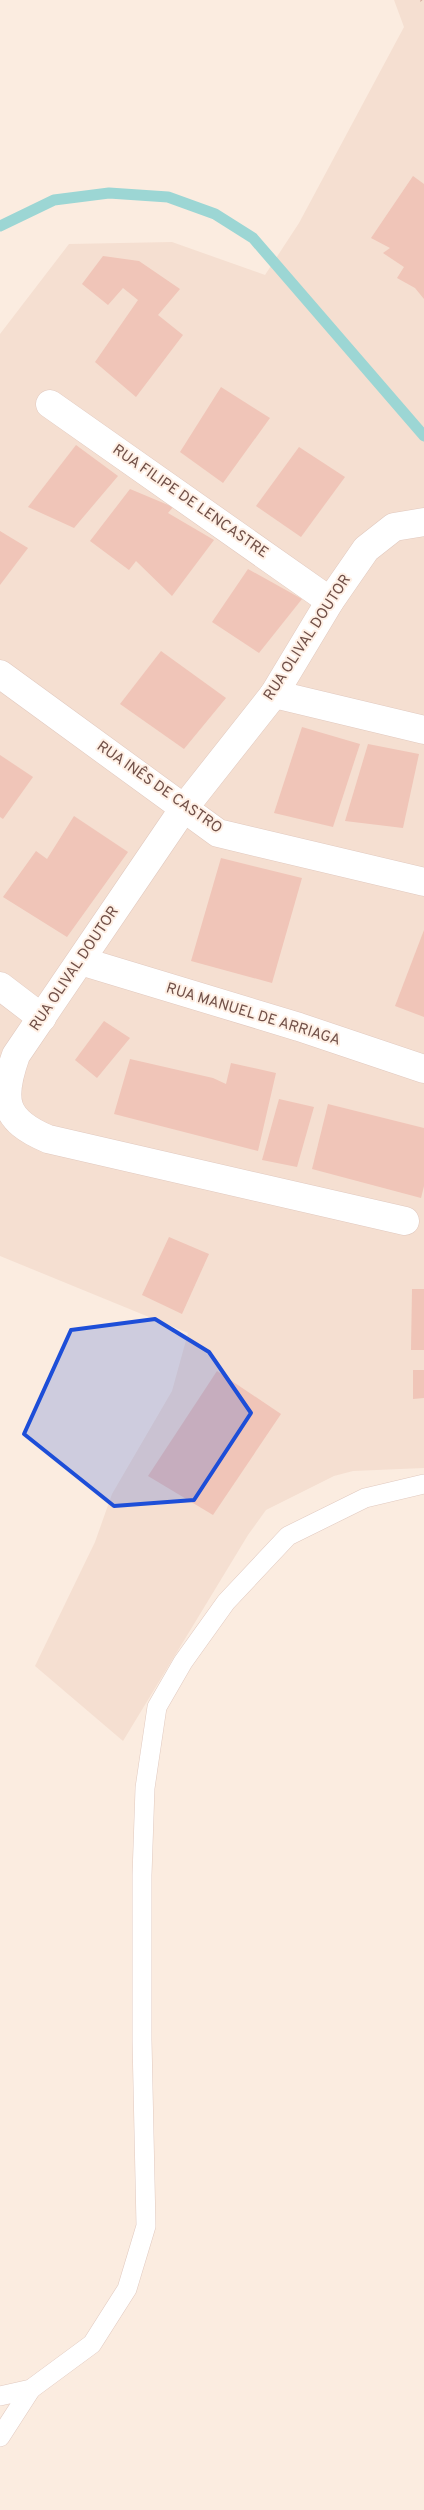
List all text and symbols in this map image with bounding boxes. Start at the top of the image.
street label: RUA FILIPE DE LENCASTRE [108,441,272,563]
street label: RUA OLIVAL DOUTOR [260,571,356,705]
street label: RUA INÊS DE CASTRO [93,737,226,839]
street label: RUA OLIVAL DOUTOR [26,903,124,1035]
street label: RUA MANUEL DE ARRIAGA [164,979,342,1051]

